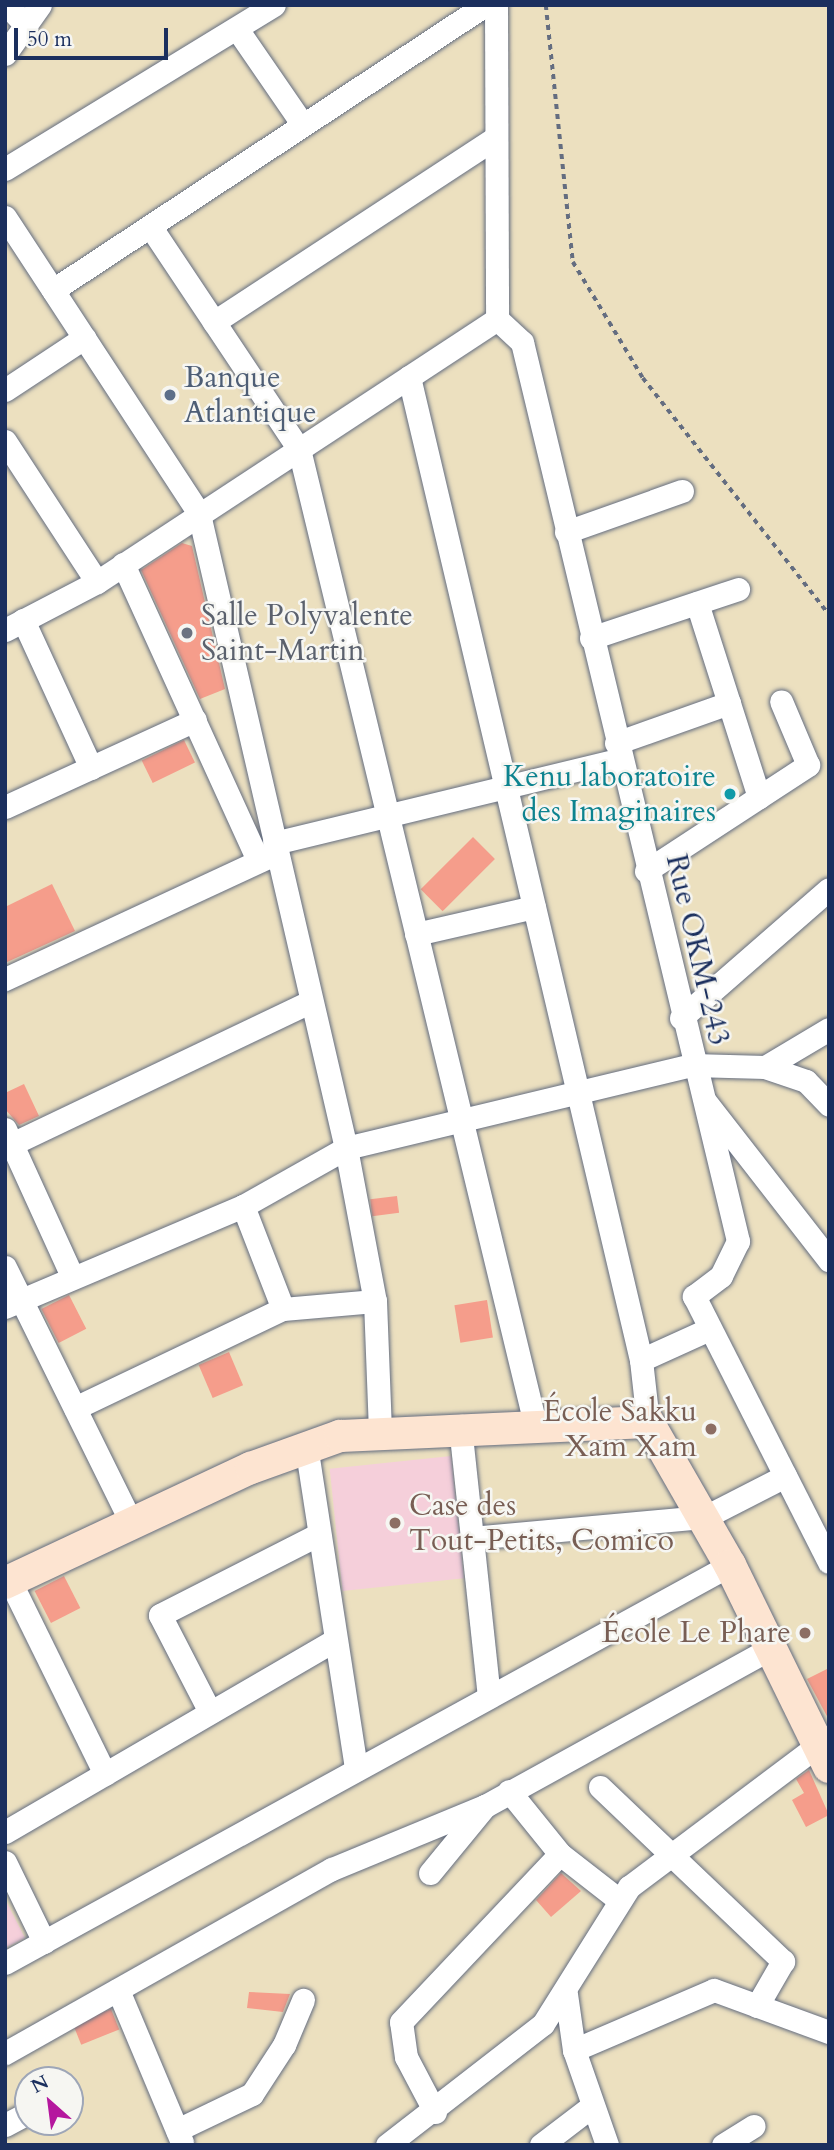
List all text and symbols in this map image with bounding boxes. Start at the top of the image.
scale bar [18,14,172,58]
text: 50 m [27,25,72,54]
place label: Banque Atlantique [184,360,317,430]
marker: Banque Atlantique [162,387,178,403]
place label: Salle Polyvalente Saint-Martin [201,598,413,668]
marker: Salle Polyvalente Saint-Martin [179,625,195,641]
place label: Kenu laboratoire des Imaginaires [503,759,716,830]
marker: Kenu laboratoire des Imaginaires [722,786,738,802]
street label: Rue OKM-243 [658,851,736,1049]
place label: École Sakku Xam Xam [543,1394,697,1464]
marker: École Sakku Xam Xam [703,1421,719,1437]
place label: Case des Tout-Petits, Comico [409,1488,674,1558]
marker: Case des Tout-Petits, Comico [387,1515,403,1531]
place label: École Le Phare [602,1615,791,1651]
marker: École Le Phare [797,1625,813,1641]
north arrow [14,2066,84,2136]
text: N [27,2069,53,2100]

